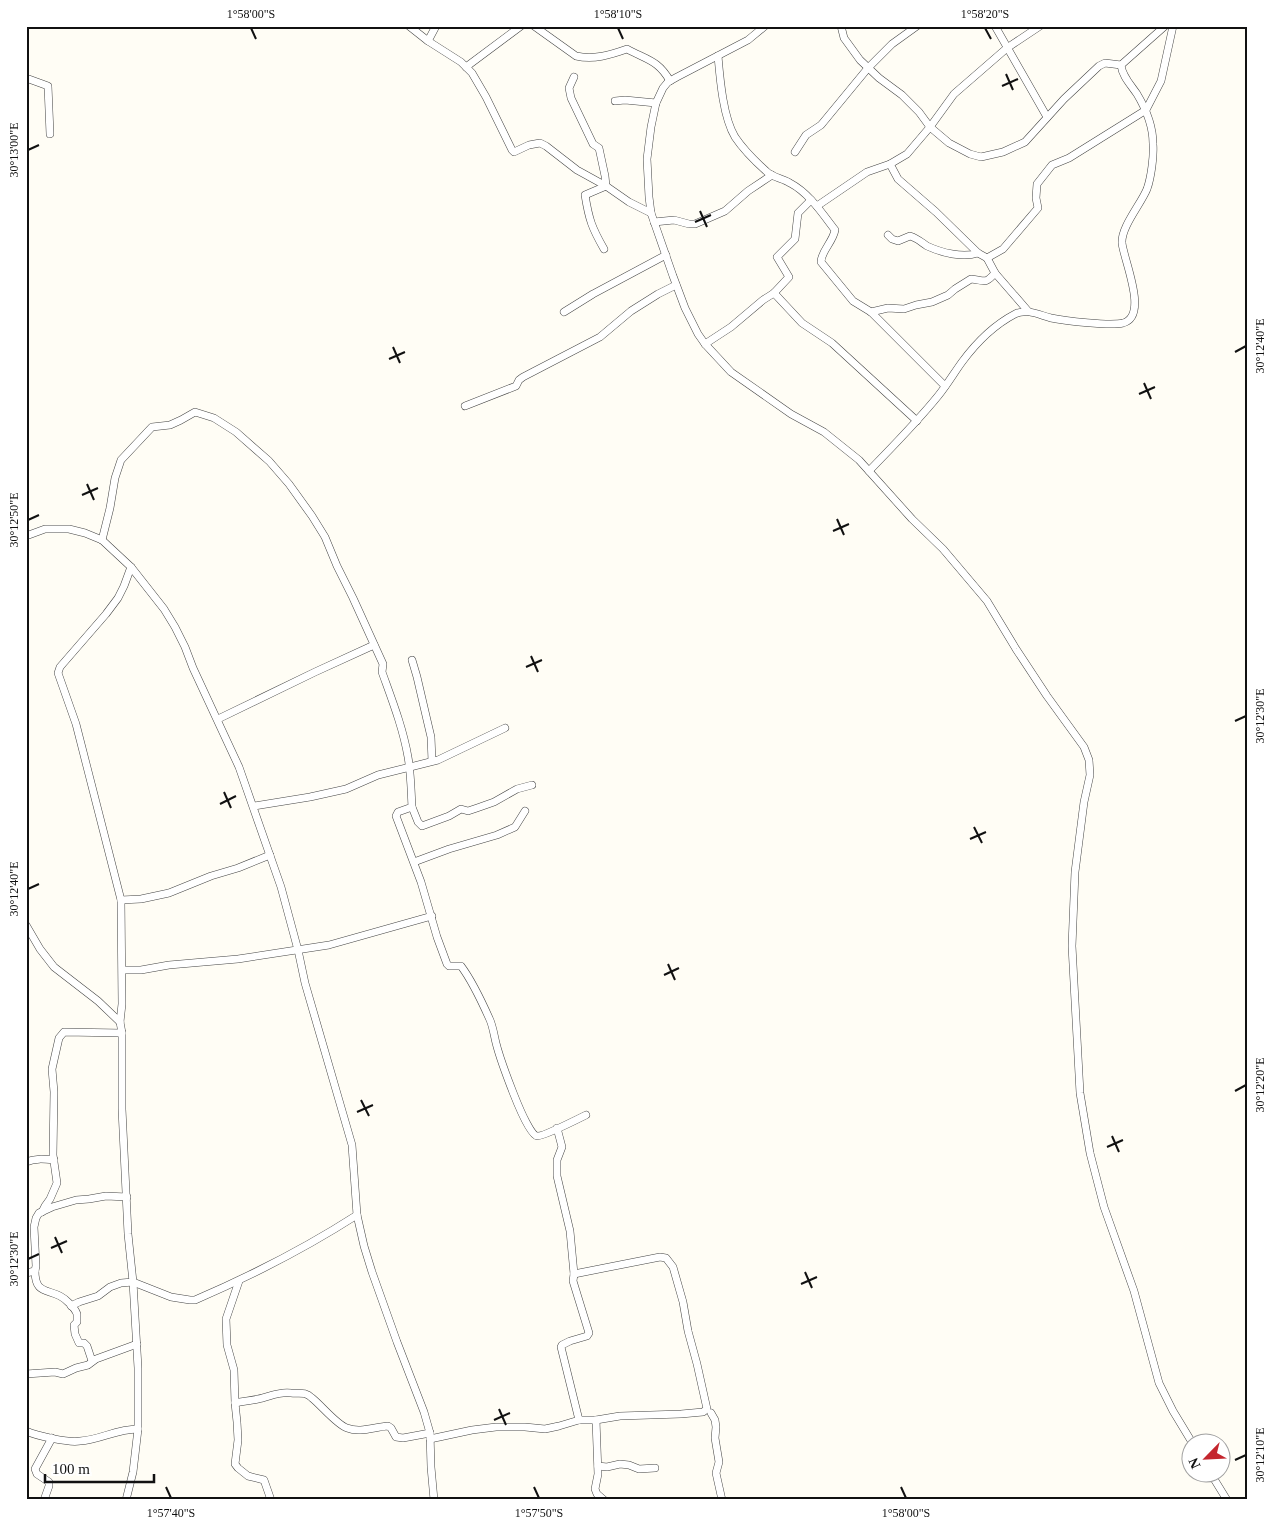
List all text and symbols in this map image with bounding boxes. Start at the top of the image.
text: 1°58'00"S [227,7,275,21]
text: 1°58'10"S [594,7,642,21]
text: 1°58'20"S [961,7,1009,21]
text: 30°13'00"E [7,122,21,178]
text: 30°12'40"E [1253,318,1267,374]
text: 30°12'50"E [7,492,21,548]
text: 30°12'30"E [1253,688,1267,744]
text: 30°12'40"E [7,861,21,917]
text: 30°12'20"E [1253,1057,1267,1113]
text: 30°12'30"E [7,1231,21,1287]
text: 30°12'10"E [1253,1427,1267,1483]
north arrow [1182,1434,1232,1484]
scale bar [45,1451,154,1483]
text: N [1186,1455,1203,1471]
text: 100 m [52,1461,90,1477]
text: 1°57'40"S [147,1506,195,1520]
text: 1°57'50"S [515,1506,563,1520]
text: 1°58'00"S [882,1506,930,1520]

